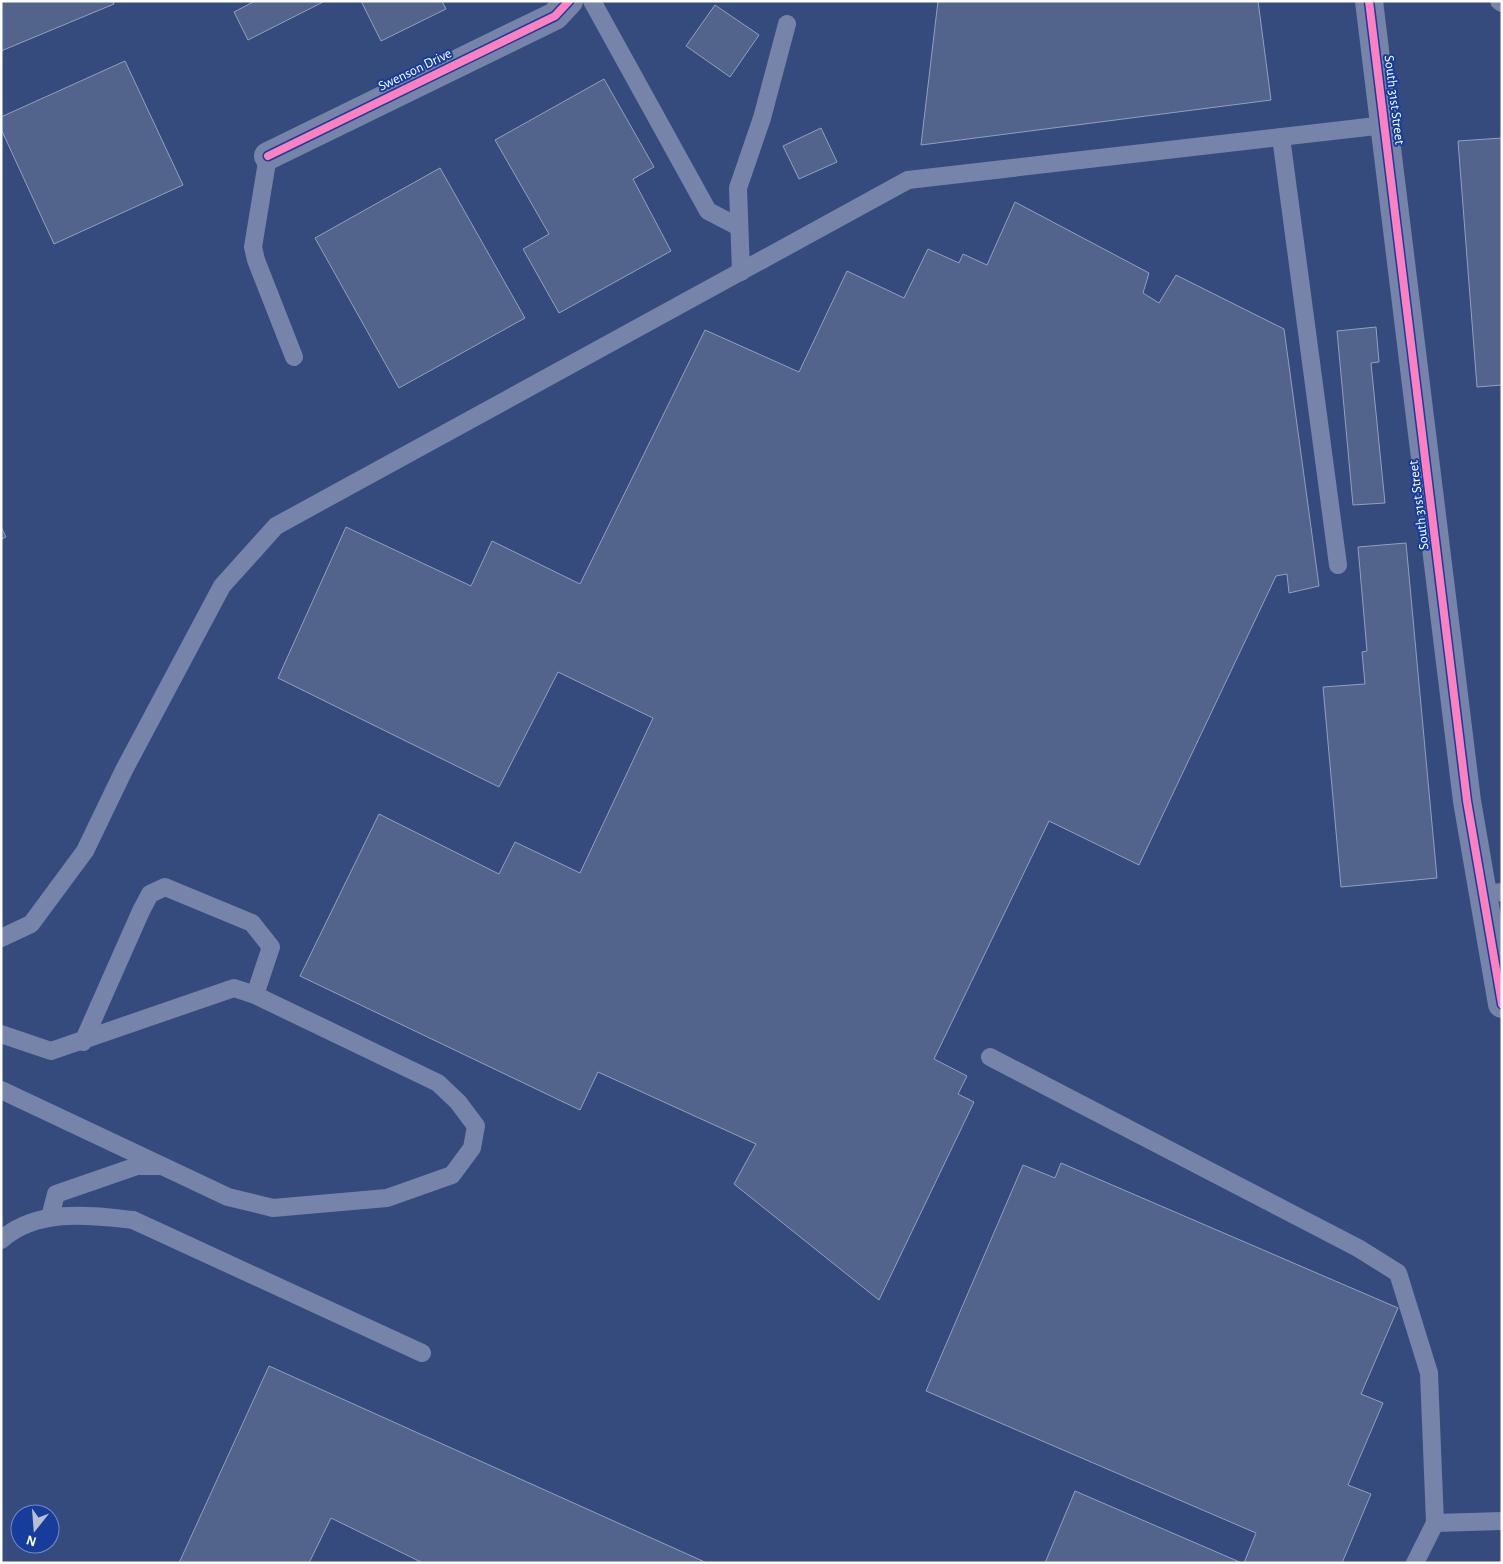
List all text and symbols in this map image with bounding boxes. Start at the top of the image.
street label: Swenson Drive [376,46,454,94]
street label: South 31st Street [1382,55,1406,146]
street label: South 31st Street [1407,459,1431,550]
north arrow [10,1504,60,1554]
text: N [25,1532,38,1549]

